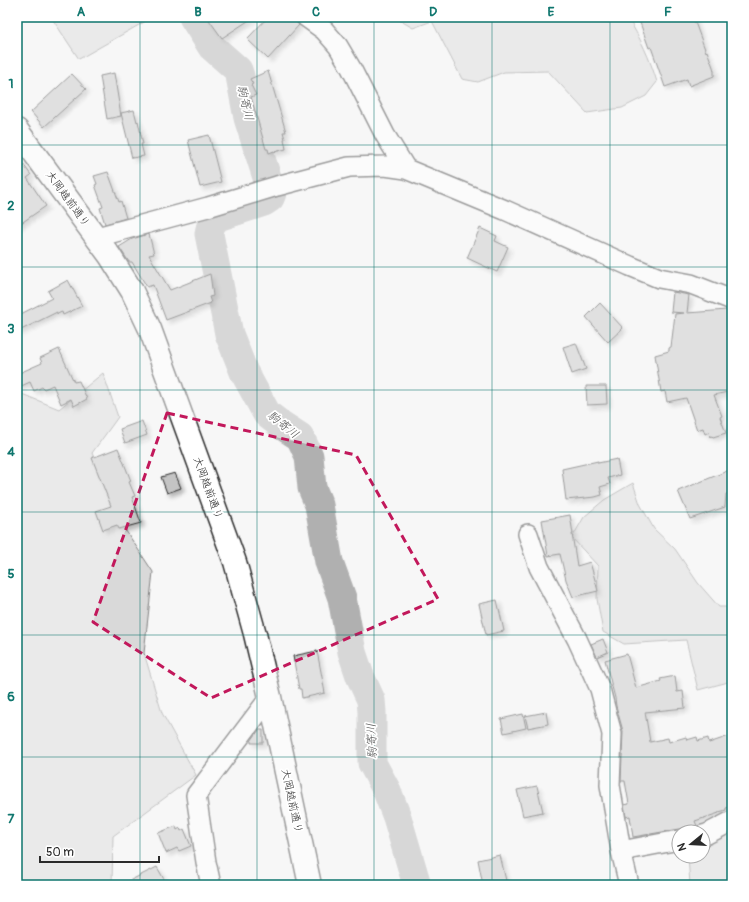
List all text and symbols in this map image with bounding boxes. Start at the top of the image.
text: A [77,4,86,20]
text: B [194,4,202,20]
text: C [312,4,320,20]
text: D [429,4,437,20]
text: E [548,4,555,20]
text: F [664,4,672,20]
text: 1 [8,76,14,92]
water label: 駒寄川 [234,84,256,122]
street label: 大岡越前通り [43,168,93,230]
text: 2 [7,198,15,214]
text: 3 [7,321,15,337]
water label: 駒寄川 [264,408,302,442]
text: 4 [7,444,15,460]
street label: 大岡越前通り [191,455,225,521]
text: 5 [7,566,15,582]
text: 6 [7,689,15,705]
water label: 駒寄川 [364,723,380,759]
street label: 大岡越前通り [279,767,305,835]
text: 7 [8,811,15,827]
north arrow [671,824,711,864]
scale bar [40,838,159,864]
text: N [674,841,689,852]
text: 50 m [46,845,74,860]

